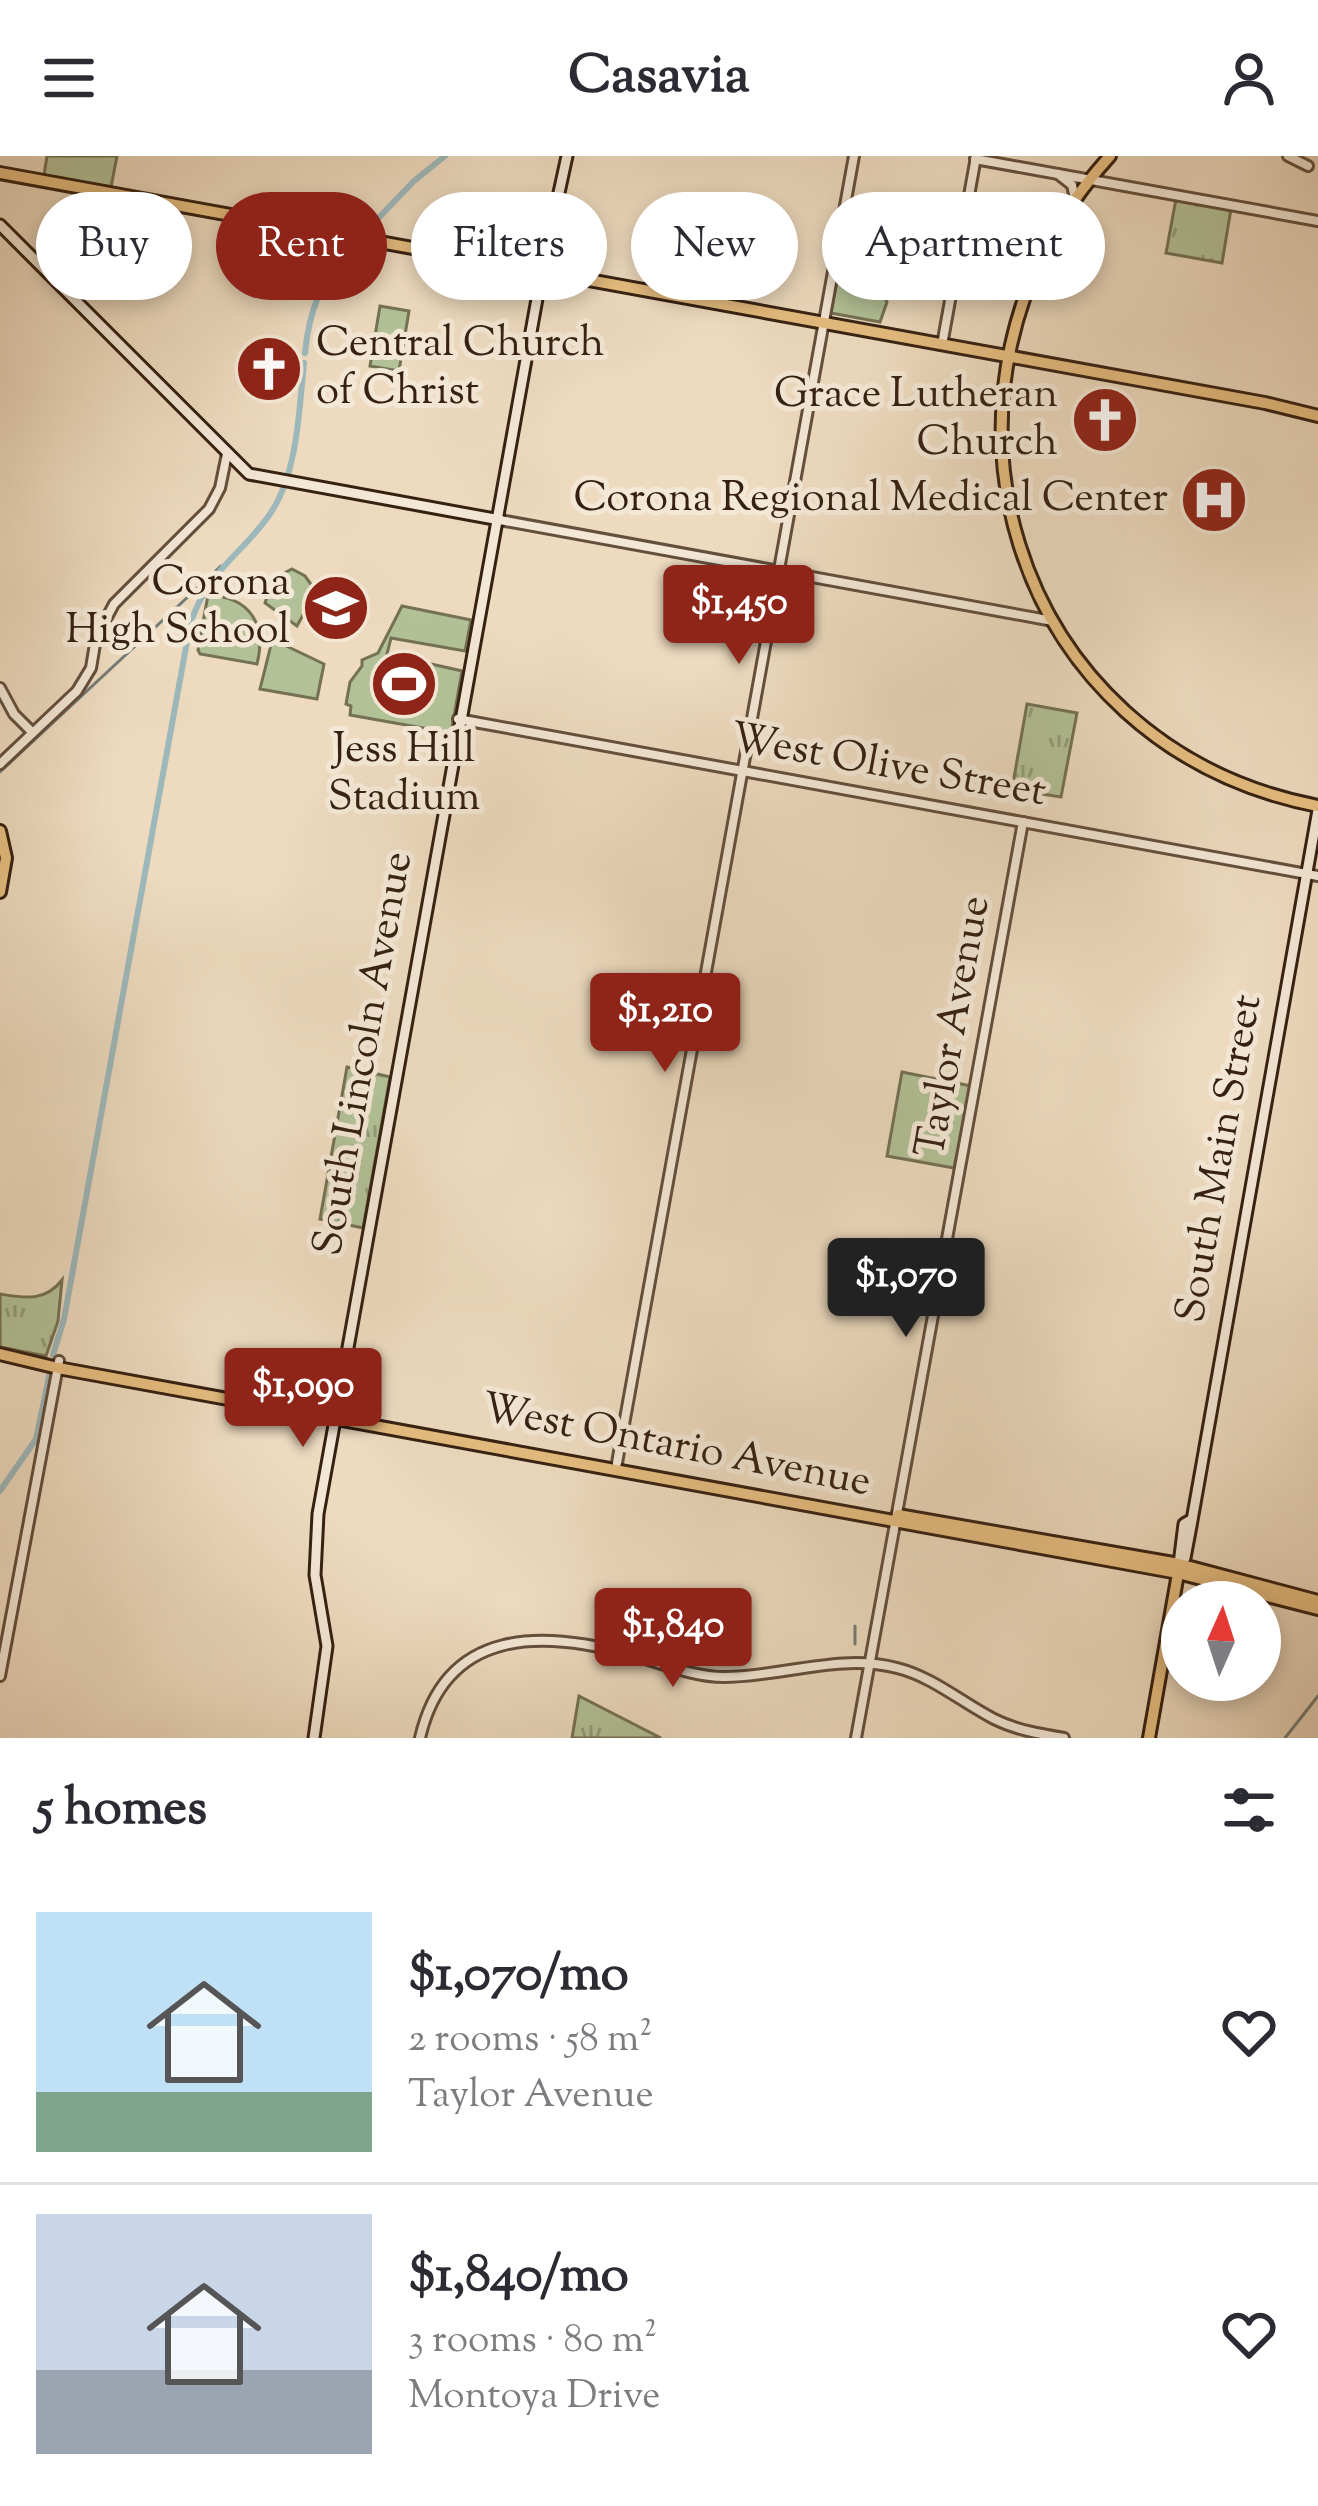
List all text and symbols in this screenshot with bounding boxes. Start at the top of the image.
text: Casavia [568,39,750,117]
icon: menu [36,45,102,111]
icon: person [1216,45,1282,111]
chip: Buy [36,192,192,300]
chip: Rent [216,192,387,300]
chip: Filters [411,192,607,300]
chip: New [631,192,798,300]
chip: Apartment [822,192,1105,300]
place label: Central Church of Christ [316,315,604,423]
church icon: Central Church of Christ [234,334,304,404]
place label: Grace Lutheran Church [774,366,1058,474]
church icon: Grace Lutheran Church [1070,385,1140,455]
hospital icon: Corona Regional Medical Center [1179,465,1249,535]
place label: Corona Regional Medical Center [574,470,1168,530]
place label: Corona High School [65,554,290,662]
pin: $1,450 [641,565,837,667]
school or university icon: Corona High School [301,573,371,643]
text: $1,450 [690,576,788,632]
sports icon: Jess Hill Stadium [369,649,439,719]
street label: West Olive Street [726,710,1050,824]
place label: Jess Hill Stadium [328,721,480,829]
street label: South Lincoln Avenue [300,847,430,1261]
street label: Taylor Avenue [902,891,1008,1163]
pin: $1,210 [567,973,763,1075]
text: $1,210 [617,984,713,1040]
street label: South Main Street [1163,990,1279,1328]
pin: $1,070 [808,1238,1004,1340]
text: $1,070 [855,1249,957,1305]
pin: $1,090 [205,1348,401,1450]
text: $1,090 [252,1359,354,1415]
street label: West Ontario Avenue [476,1380,876,1514]
north arrow [1161,1581,1281,1701]
map controls [1161,1581,1281,1701]
pin: $1,840 [575,1588,771,1690]
text: $1,840 [622,1599,724,1655]
text: 5 homes [36,1774,207,1847]
icon: filters [1216,1777,1282,1843]
text: $1,070/mo [408,1940,629,2013]
icon: home [132,1960,276,2104]
icon: heart [1216,1999,1282,2065]
text: 2 rooms · 58 m² [408,2013,652,2069]
text: Taylor Avenue [408,2069,654,2125]
text: $1,840/mo [408,2241,629,2314]
icon: home [132,2262,276,2406]
icon: heart [1216,2301,1282,2367]
text: 3 rooms · 80 m² [408,2314,657,2370]
text: Montoya Drive [408,2370,660,2426]

